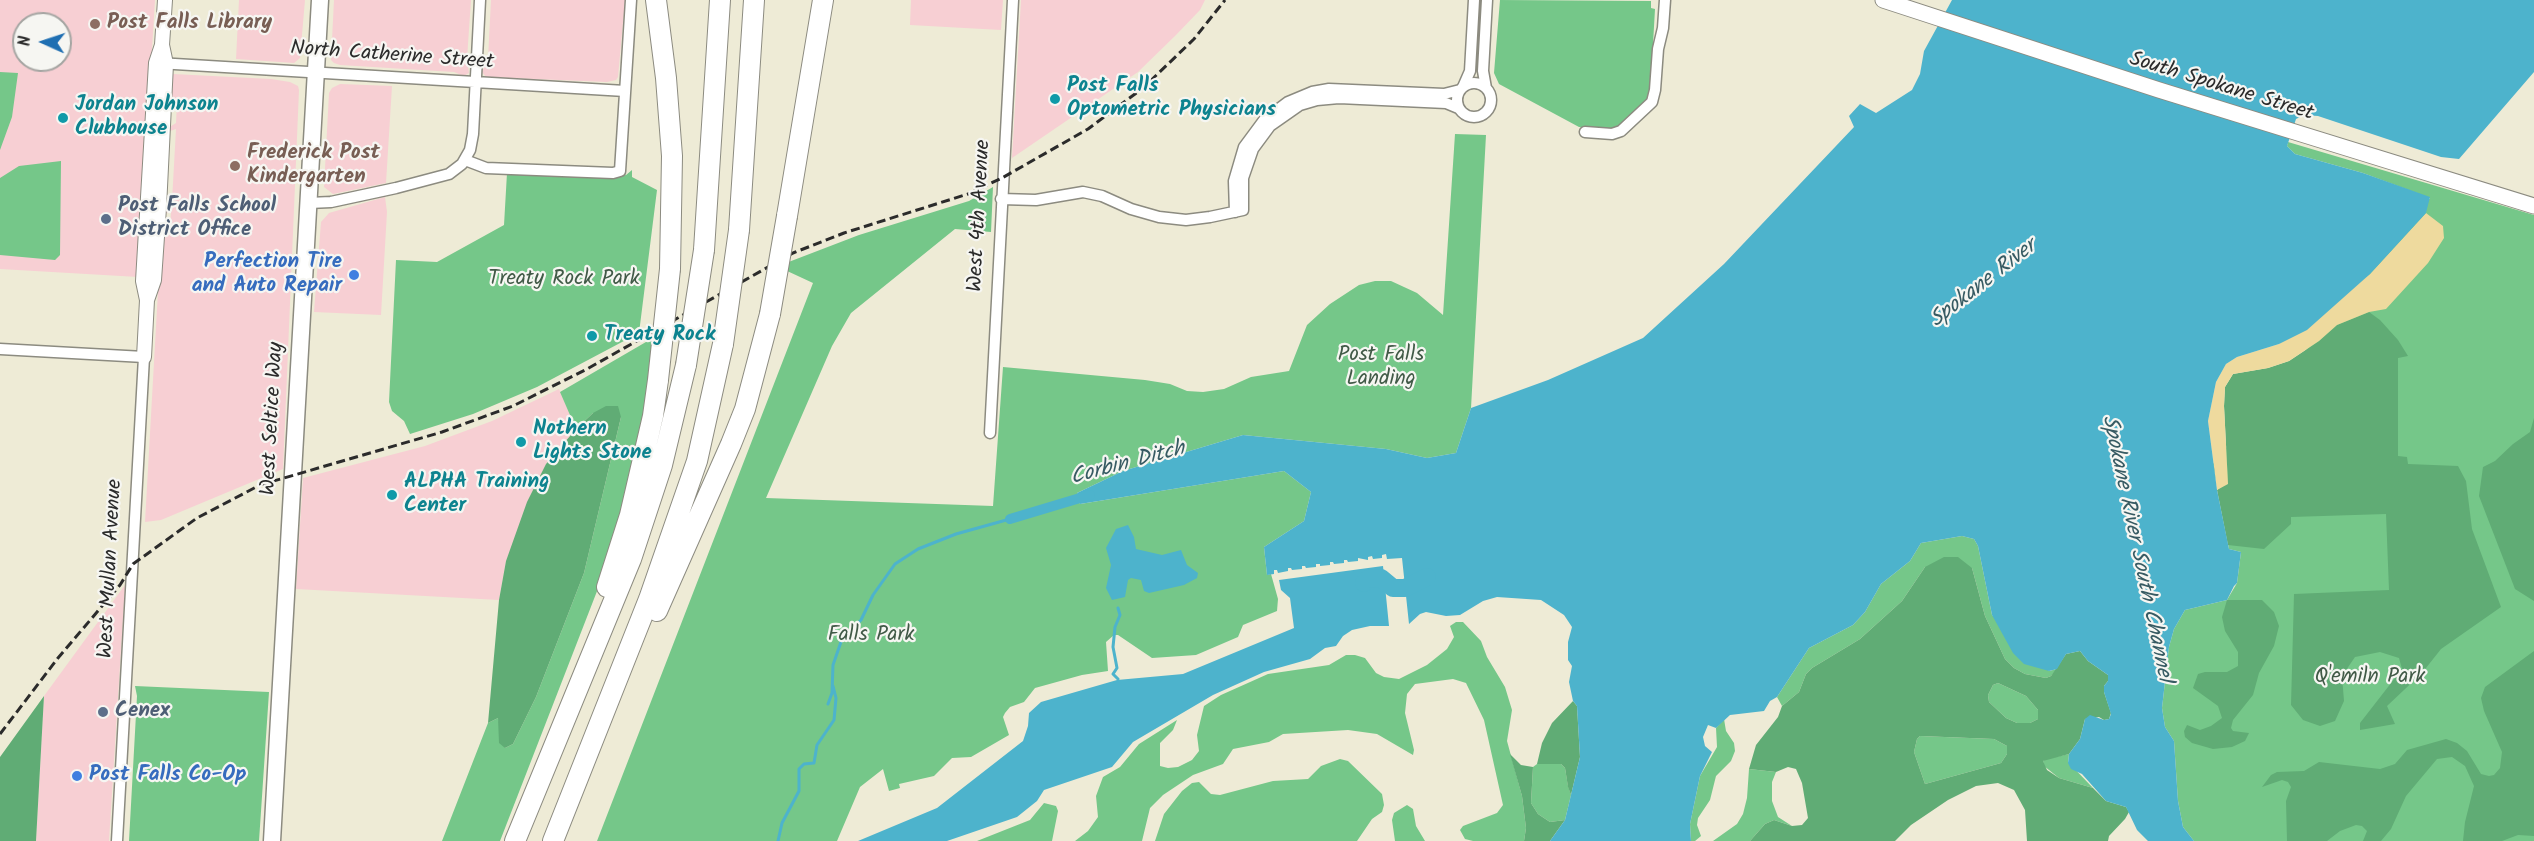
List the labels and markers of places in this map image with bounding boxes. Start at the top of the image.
place label: Post Falls Library [107,11,272,37]
marker: Post Falls Library [88,17,102,31]
place label: Post Falls Optometric Physicians [1067,74,1276,124]
marker: Post Falls Optometric Physicians [1048,92,1062,106]
place label: Jordan Johnson Clubhouse [75,93,218,143]
marker: Jordan Johnson Clubhouse [56,111,70,125]
place label: Frederick Post Kindergarten [247,141,380,191]
marker: Frederick Post Kindergarten [228,159,242,173]
place label: Post Falls School District Office [118,194,276,244]
marker: Post Falls School District Office [99,212,113,226]
place label: Perfection Tire and Auto Repair [192,250,342,300]
marker: Perfection Tire and Auto Repair [347,268,361,282]
place label: Treaty Rock [604,323,715,349]
marker: Treaty Rock [585,329,599,343]
place label: Nothern Lights Stone [533,417,652,467]
marker: Nothern Lights Stone [514,435,528,449]
place label: ALPHA Training Center [404,470,549,520]
marker: ALPHA Training Center [385,488,399,502]
place label: Cenex [115,699,170,725]
marker: Cenex [96,705,110,719]
place label: Post Falls Co-Op [89,763,247,789]
marker: Post Falls Co-Op [70,769,84,783]

